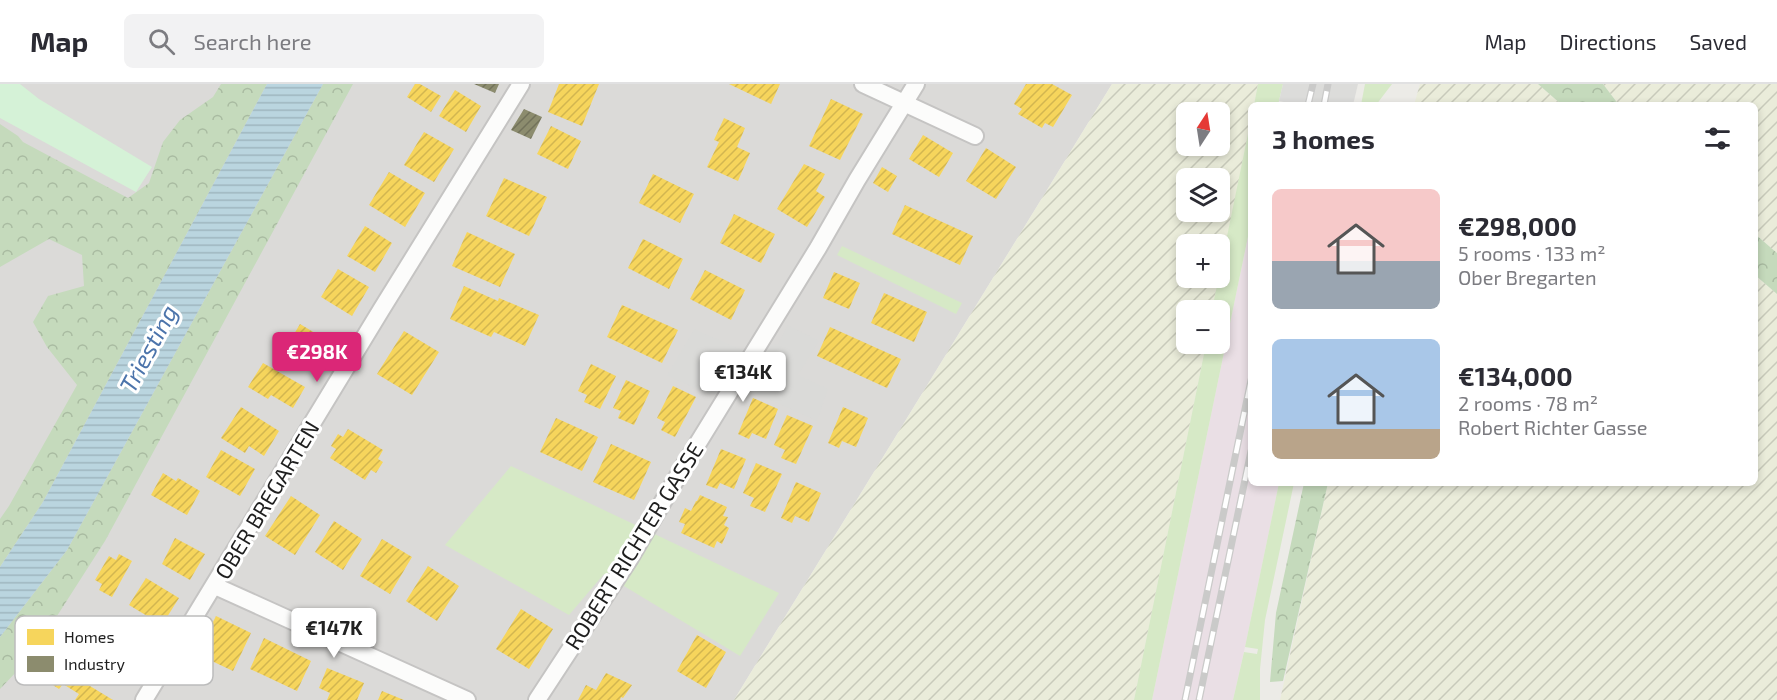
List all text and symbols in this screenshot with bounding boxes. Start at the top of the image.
search box [124,14,544,68]
text: Map [30,24,88,58]
icon: search [145,25,178,58]
text: Search here [193,28,312,54]
text: Map [1484,29,1527,54]
text: Directions [1560,29,1656,54]
text: Saved [1689,29,1747,54]
north arrow [1176,102,1230,156]
map controls [1176,102,1230,354]
icon: filters [1701,122,1734,155]
text: 3 homes [1272,123,1375,154]
button: layers [1176,168,1230,222]
text: €298,000 [1458,210,1577,241]
icon: home [1320,213,1392,285]
button: + [1176,234,1230,288]
text: 5 rooms · 133 m² [1458,241,1605,265]
text: Ober Bregarten [1458,265,1597,289]
water label: Triesting [113,300,183,397]
button: − [1176,300,1230,354]
pin: €298K [275,332,359,383]
text: €298K [286,339,348,363]
pin: €134K [701,352,785,403]
text: €134K [714,359,772,383]
text: €134,000 [1458,360,1573,391]
icon: home [1320,363,1392,435]
text: 2 rooms · 78 m² [1458,391,1598,415]
text: Robert Richter Gasse [1458,415,1648,439]
street label: OBER BREGARTEN [209,416,324,583]
street label: ROBERT RICHTER GASSE [559,437,708,654]
pin: €147K [292,608,376,659]
text: €147K [305,615,363,639]
legend [15,616,213,685]
text: Homes [64,627,115,646]
text: Industry [64,654,125,673]

